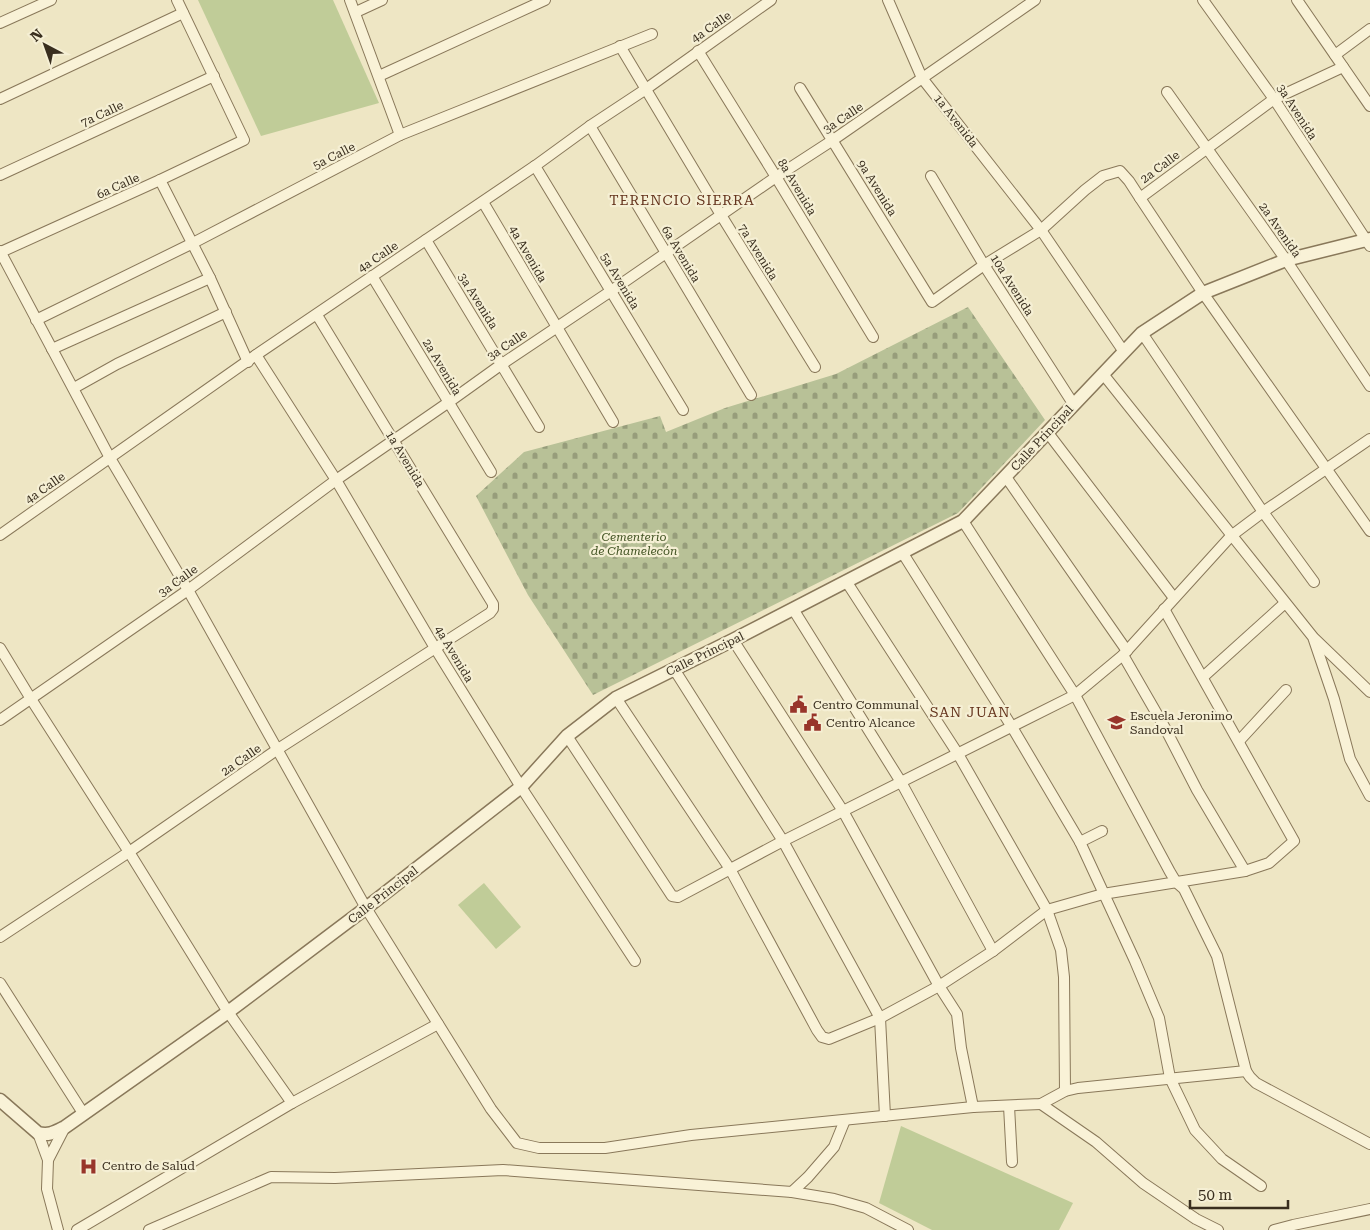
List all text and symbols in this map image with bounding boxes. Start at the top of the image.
street label: 4a Calle [688,8,734,46]
north arrow [20,20,70,70]
text: N [27,25,46,45]
street label: 3a Avenida [1274,82,1320,143]
street label: 1a Avenida [931,92,981,151]
street label: 7a Calle [78,98,126,130]
street label: 3a Calle [820,99,866,136]
street label: 5a Calle [311,139,358,173]
street label: 2a Calle [1138,148,1183,186]
street label: 8a Avenida [775,156,820,218]
street label: 9a Avenida [854,157,900,219]
street label: 6a Calle [94,170,142,202]
district label: TERENCIO SIERRA [609,192,755,208]
street label: 2a Avenida [1256,200,1304,260]
street label: 7a Avenida [735,221,781,283]
street label: 4a Avenida [506,223,550,285]
street label: 6a Avenida [659,223,704,285]
street label: 4a Calle [355,238,401,275]
street label: 5a Avenida [598,250,643,312]
street label: 10a Avenida [987,252,1037,319]
street label: 3a Avenida [455,270,501,332]
street label: 3a Calle [484,326,530,363]
street label: 2a Avenida [420,336,465,398]
street label: Calle Principal [1008,402,1076,474]
street label: 1a Avenida [383,428,428,490]
street label: 4a Calle [22,469,68,507]
park label: Cementerio de Chamelecón [591,530,677,558]
street label: 3a Calle [156,562,201,600]
street label: 4a Avenida [432,623,477,685]
street label: Calle Principal [664,629,746,679]
public building icon: Centro Communal [789,695,809,715]
place label: Centro Communal [813,698,919,712]
district label: SAN JUAN [930,704,1010,720]
place label: Escuela Jeronimo Sandoval [1130,709,1233,737]
public building icon: Centro Alcance [802,713,822,733]
school or university icon: Escuela Jeronimo Sandoval [1106,713,1126,733]
place label: Centro Alcance [826,716,916,730]
street label: 2a Calle [218,741,264,779]
street label: Calle Principal [345,863,421,927]
hospital icon: Centro de Salud [78,1156,98,1176]
place label: Centro de Salud [102,1159,195,1173]
scale bar [1190,1178,1288,1210]
text: 50 m [1198,1186,1233,1204]

